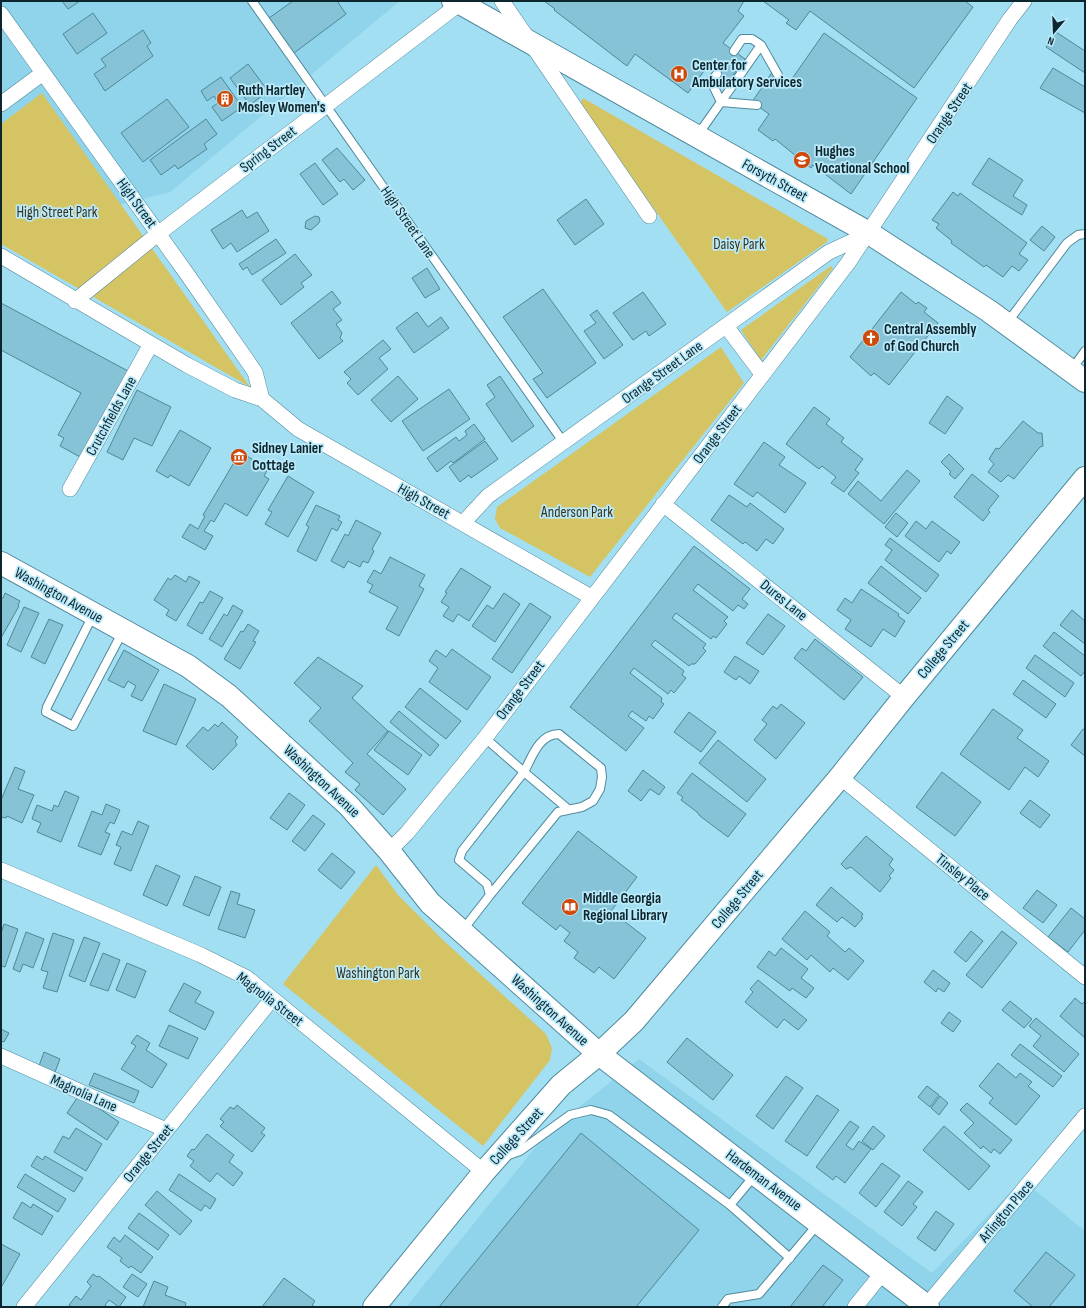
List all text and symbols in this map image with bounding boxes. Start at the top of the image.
north arrow [1034,12,1074,52]
text: N [1046,34,1056,48]
place label: Center for Ambulatory Services [691,56,802,92]
hospital icon: Center for Ambulatory Services [669,64,689,84]
street label: Orange Street [922,79,977,147]
place label: Ruth Hartley Mosley Women's [238,81,326,117]
building icon: Ruth Hartley Mosley Women's [215,89,235,109]
street label: Spring Street [236,122,301,177]
place label: Hughes Vocational School [815,142,909,178]
school or university icon: Hughes Vocational School [792,150,812,170]
street label: Forsyth Street [739,155,811,206]
street label: High Street [112,175,161,232]
street label: High Street Lane [376,183,439,262]
park label: High Street Park [16,203,98,222]
park label: Daisy Park [713,235,765,254]
place label: Central Assembly of God Church [884,320,977,356]
church icon: Central Assembly of God Church [861,328,881,348]
street label: Orange Street Lane [618,337,707,408]
street label: Crutchfields Lane [82,373,141,459]
street label: Orange Street [689,400,746,468]
place label: Sidney Lanier Cottage [252,439,323,475]
museum icon: Sidney Lanier Cottage [229,447,249,467]
street label: High Street [394,479,454,524]
park label: Anderson Park [540,503,613,522]
street label: Washington Avenue [11,563,106,628]
street label: Dures Lane [756,576,811,625]
street label: College Street [913,616,974,683]
street label: Orange Street [492,656,549,724]
street label: Washington Avenue [279,741,364,822]
street label: Tinsley Place [932,850,994,905]
street label: College Street [707,866,768,933]
place label: Middle Georgia Regional Library [583,889,668,925]
library icon: Middle Georgia Regional Library [560,897,580,917]
park label: Washington Park [336,964,420,983]
street label: Magnolia Street [232,968,307,1031]
street label: Washington Avenue [507,970,593,1050]
street label: Magnolia Lane [47,1070,120,1117]
street label: College Street [486,1103,547,1169]
street label: Orange Street [119,1120,178,1186]
street label: Hardeman Avenue [722,1146,806,1215]
street label: Arlington Place [974,1176,1038,1247]

